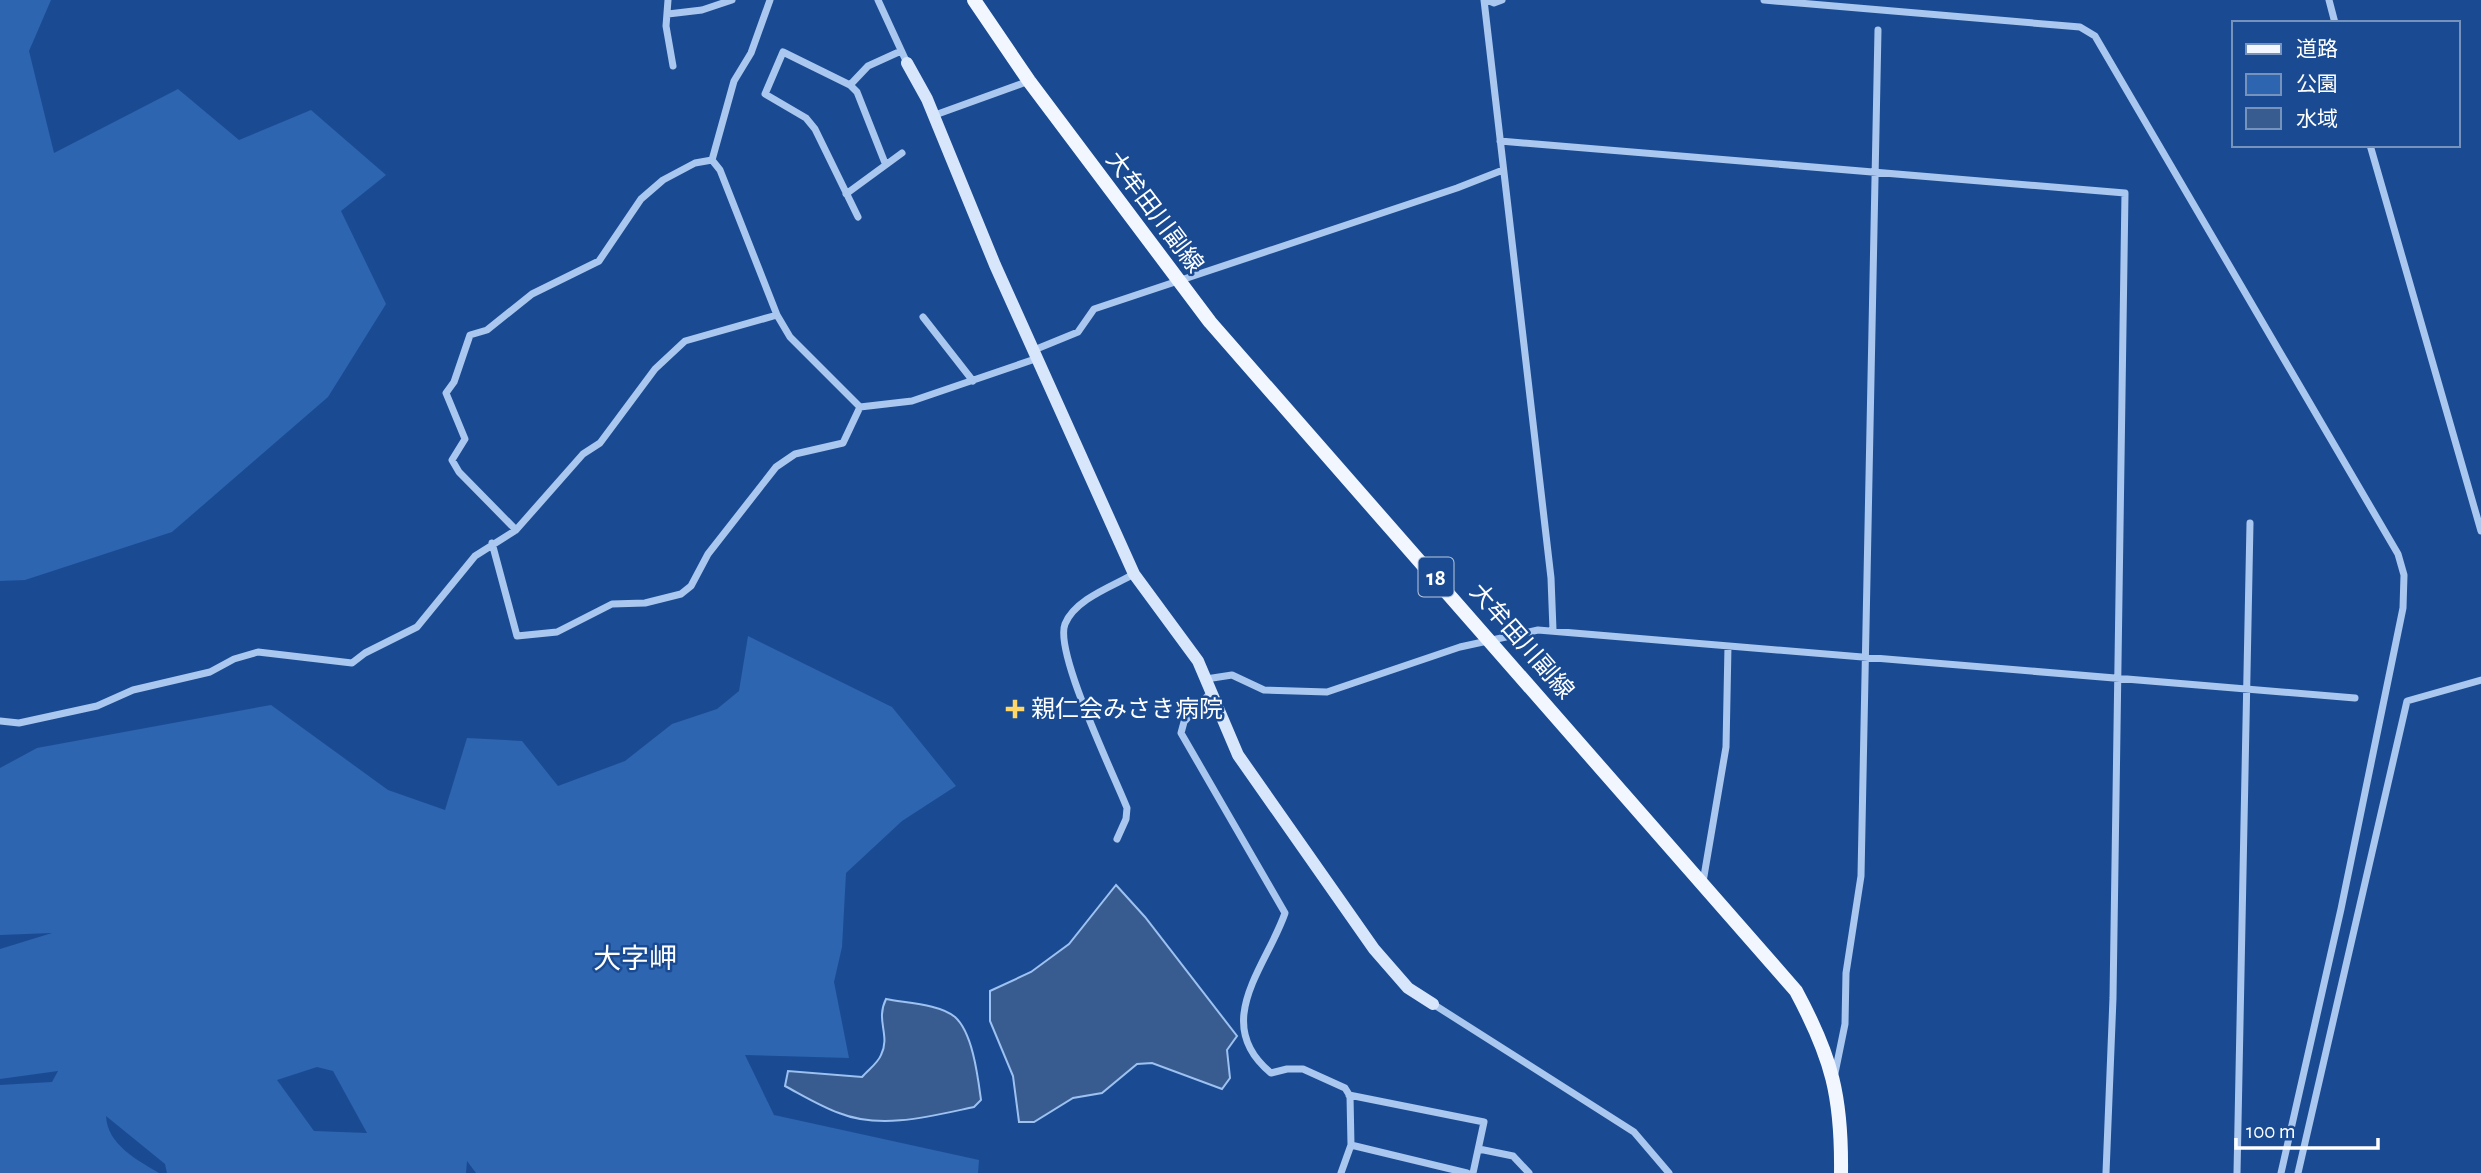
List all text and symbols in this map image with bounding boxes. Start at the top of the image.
legend [2232,21,2460,147]
text: 道路 [2296,38,2338,60]
text: 公園 [2296,74,2338,95]
text: 水域 [2296,108,2338,130]
street label: 大牟田川副線 [1101,147,1209,277]
road number: 18 [1418,558,1454,596]
street label: 大牟田川副線 [1465,578,1579,704]
place label: 親仁会みさき病院 [1031,696,1223,722]
marker: 親仁会みさき病院 [1005,699,1025,719]
district label: 大字岬 [593,944,677,974]
scale bar [2236,1106,2378,1150]
text: 100 m [2246,1121,2296,1142]

